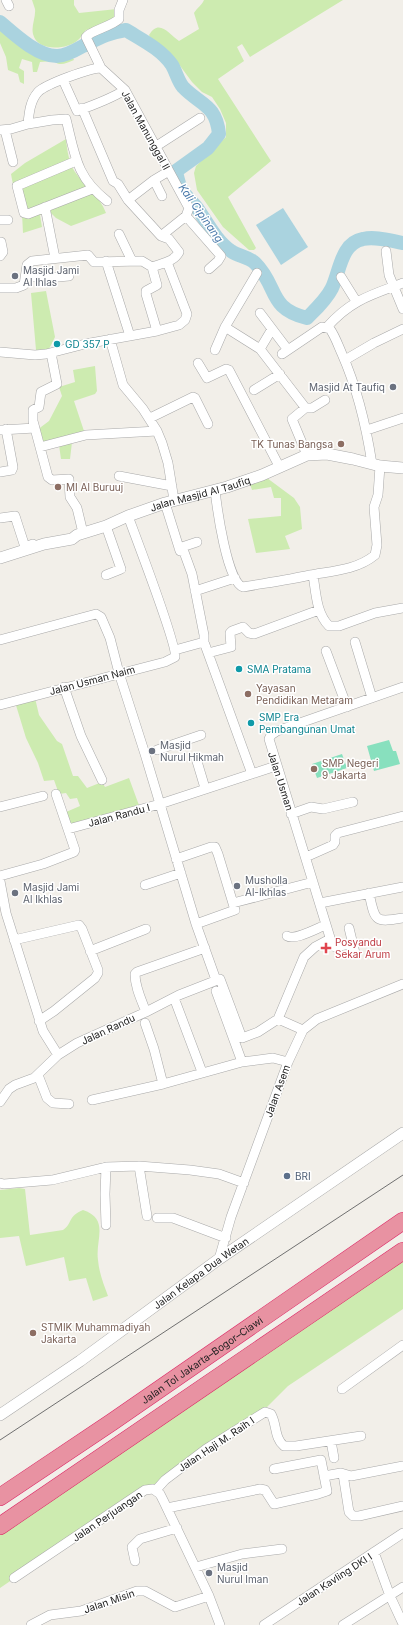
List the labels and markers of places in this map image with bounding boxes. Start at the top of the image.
place label: Masjid Jami Al Ihlas [23,264,79,288]
marker: Masjid Jami Al Ihlas [10,271,20,281]
place label: GD 357 P [65,338,110,350]
marker: GD 357 P [52,339,62,349]
place label: Masjid At Taufiq [309,381,385,393]
marker: Masjid At Taufiq [388,382,398,392]
place label: TK Tunas Bangsa [251,438,333,450]
marker: TK Tunas Bangsa [336,439,346,449]
place label: MI Al Buruuj [66,481,123,493]
marker: MI Al Buruuj [53,482,63,492]
place label: SMA Pratama [247,663,311,675]
marker: SMA Pratama [234,664,244,674]
place label: Yayasan Pendidikan Metaram [256,682,353,706]
marker: Yayasan Pendidikan Metaram [243,689,253,699]
place label: SMP Era Pembangunan Umat [259,711,356,735]
marker: SMP Era Pembangunan Umat [246,718,256,728]
place label: Masjid Nurul Hikmah [160,739,224,763]
marker: Masjid Nurul Hikmah [147,746,157,756]
place label: SMP Negeri 9 Jakarta [322,757,378,781]
marker: SMP Negeri 9 Jakarta [309,764,319,774]
place label: Musholla Al-Ikhlas [245,874,288,898]
place label: Masjid Jami Al Ikhlas [23,881,79,905]
marker: Musholla Al-Ikhlas [232,881,242,891]
marker: Masjid Jami Al Ikhlas [10,888,20,898]
place label: Posyandu Sekar Arum [335,936,390,960]
marker: Posyandu Sekar Arum [320,942,332,954]
place label: BRI [295,1170,311,1182]
marker: BRI [282,1171,292,1181]
place label: STMIK Muhammadiyah Jakarta [41,1321,150,1345]
marker: STMIK Muhammadiyah Jakarta [28,1328,38,1338]
place label: Masjid Nurul Iman [217,1561,268,1585]
marker: Masjid Nurul Iman [204,1568,214,1578]

